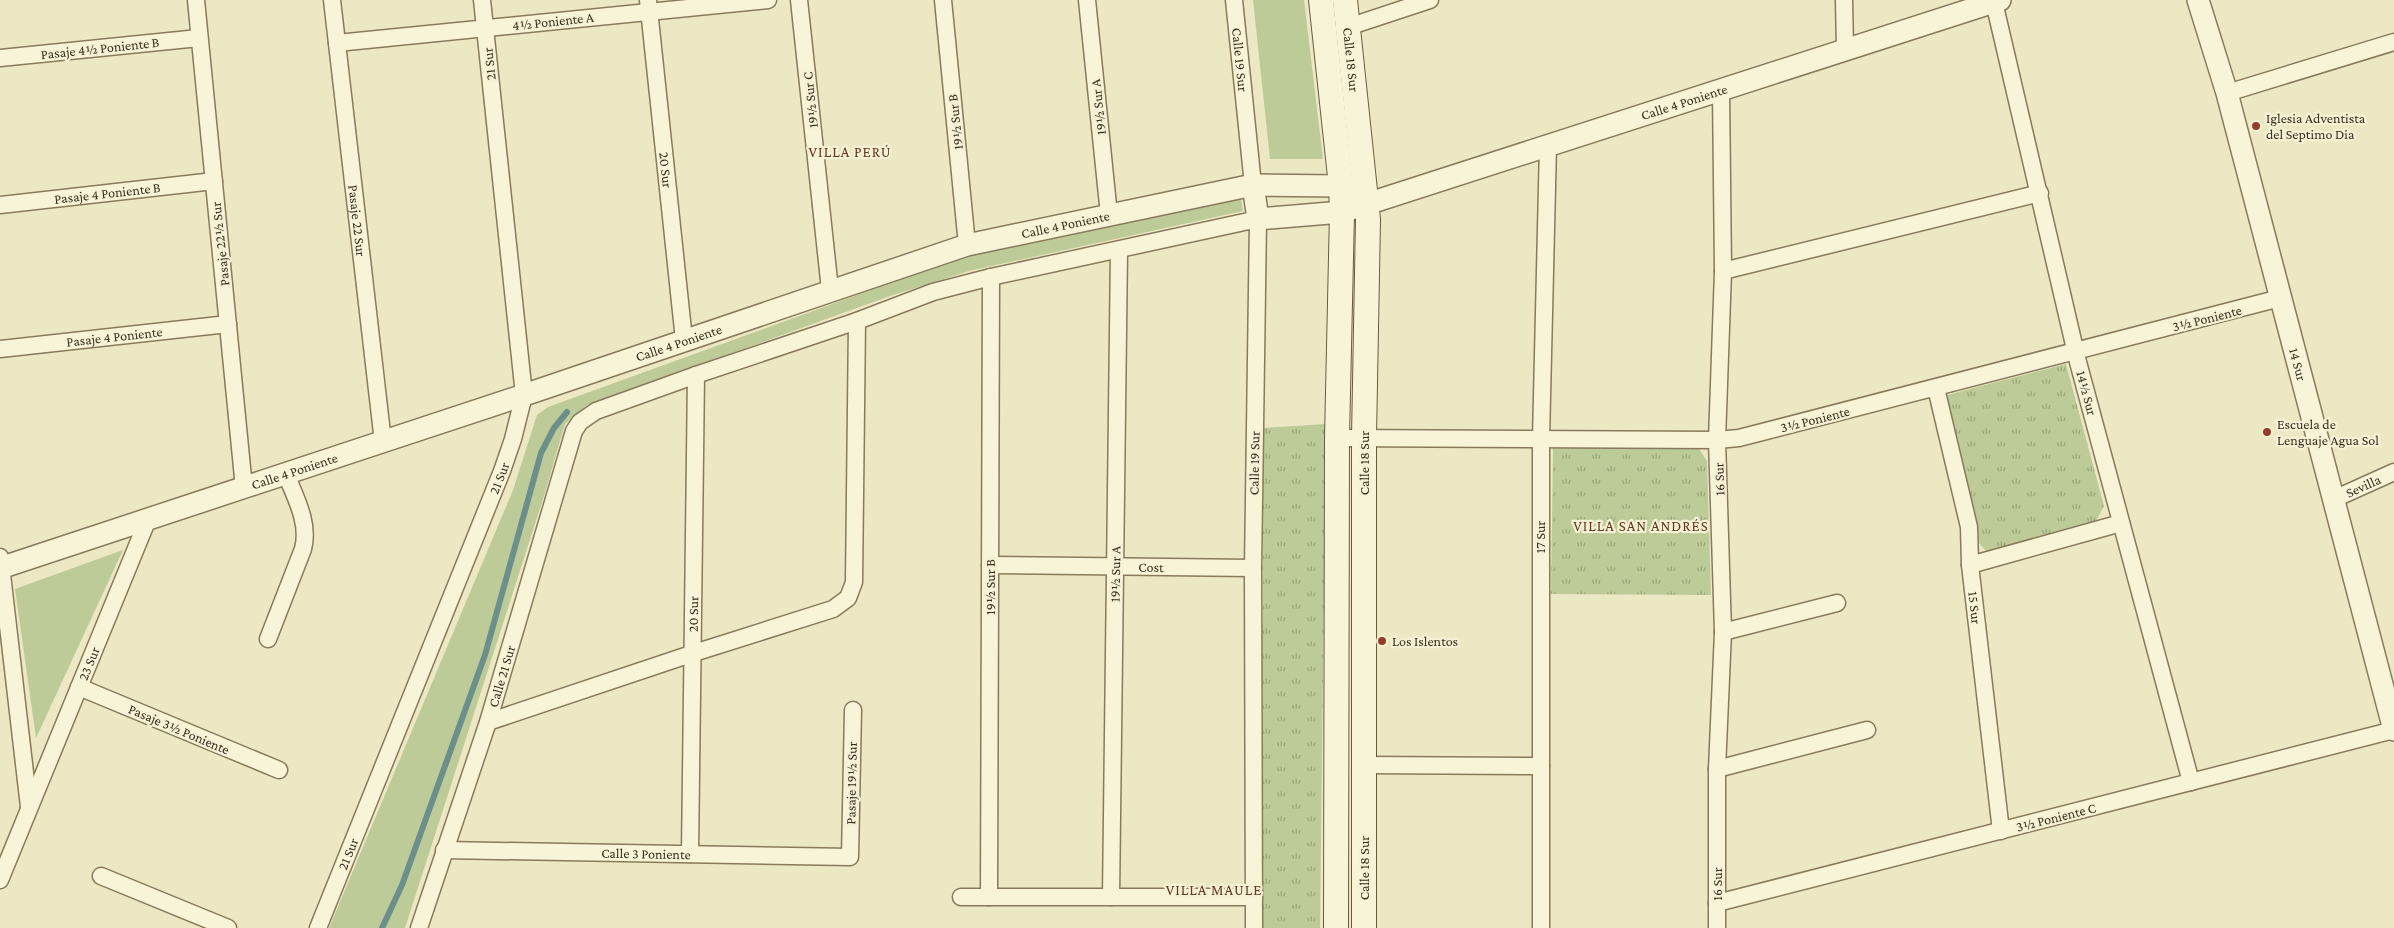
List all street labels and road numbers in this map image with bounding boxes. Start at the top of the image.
street label: 4½ Poniente A [511,9,595,33]
street label: Calle 19 Sur [1229,27,1251,92]
street label: Calle 18 Sur [1340,27,1363,93]
street label: Pasaje 4½ Poniente B [40,34,160,63]
street label: 21 Sur [479,47,499,81]
street label: 19½ Sur C [799,71,821,129]
street label: 19½ Sur A [1087,78,1109,136]
street label: Calle 4 Poniente [1639,80,1729,123]
street label: 19½ Sur B [944,93,966,151]
street label: 20 Sur [656,151,676,189]
street label: Pasaje 4 Poniente B [53,179,162,207]
street label: Pasaje 22 Sur [345,184,370,257]
street label: Pasaje 22½ Sur [208,201,233,287]
street label: Calle 4 Poniente [1020,207,1111,241]
street label: 3½ Poniente [2171,302,2243,334]
street label: Calle 4 Poniente [633,321,724,365]
street label: Pasaje 4 Poniente [65,323,163,350]
street label: 14 Sur [2286,346,2310,383]
street label: 14½ Sur [2073,369,2101,417]
street label: 3½ Poniente [1779,403,1851,435]
street label: Calle 19 Sur [1245,431,1263,495]
street label: Calle 18 Sur [1356,431,1372,495]
street label: Calle 4 Poniente [249,449,340,493]
street label: 21 Sur [486,460,512,496]
street label: 16 Sur [1710,462,1728,496]
street label: Sevilla [2343,471,2384,501]
street label: 17 Sur [1532,521,1548,553]
street label: 19½ Sur A [1107,546,1123,602]
street label: 19½ Sur B [982,559,998,615]
street label: Cost [1138,559,1164,575]
street label: 15 Sur [1965,591,1985,625]
street label: 20 Sur [685,596,701,632]
street label: Calle 21 Sur [485,643,518,709]
street label: 23 Sur [75,644,103,683]
street label: Pasaje 3½ Poniente [126,700,232,758]
street label: Pasaje 19½ Sur [842,741,861,825]
street label: 3½ Poniente C [2014,799,2098,835]
street label: 21 Sur [334,836,361,872]
street label: Calle 18 Sur [1356,836,1372,900]
street label: Calle 3 Poniente [601,845,691,862]
street label: 16 Sur [1709,867,1725,901]

